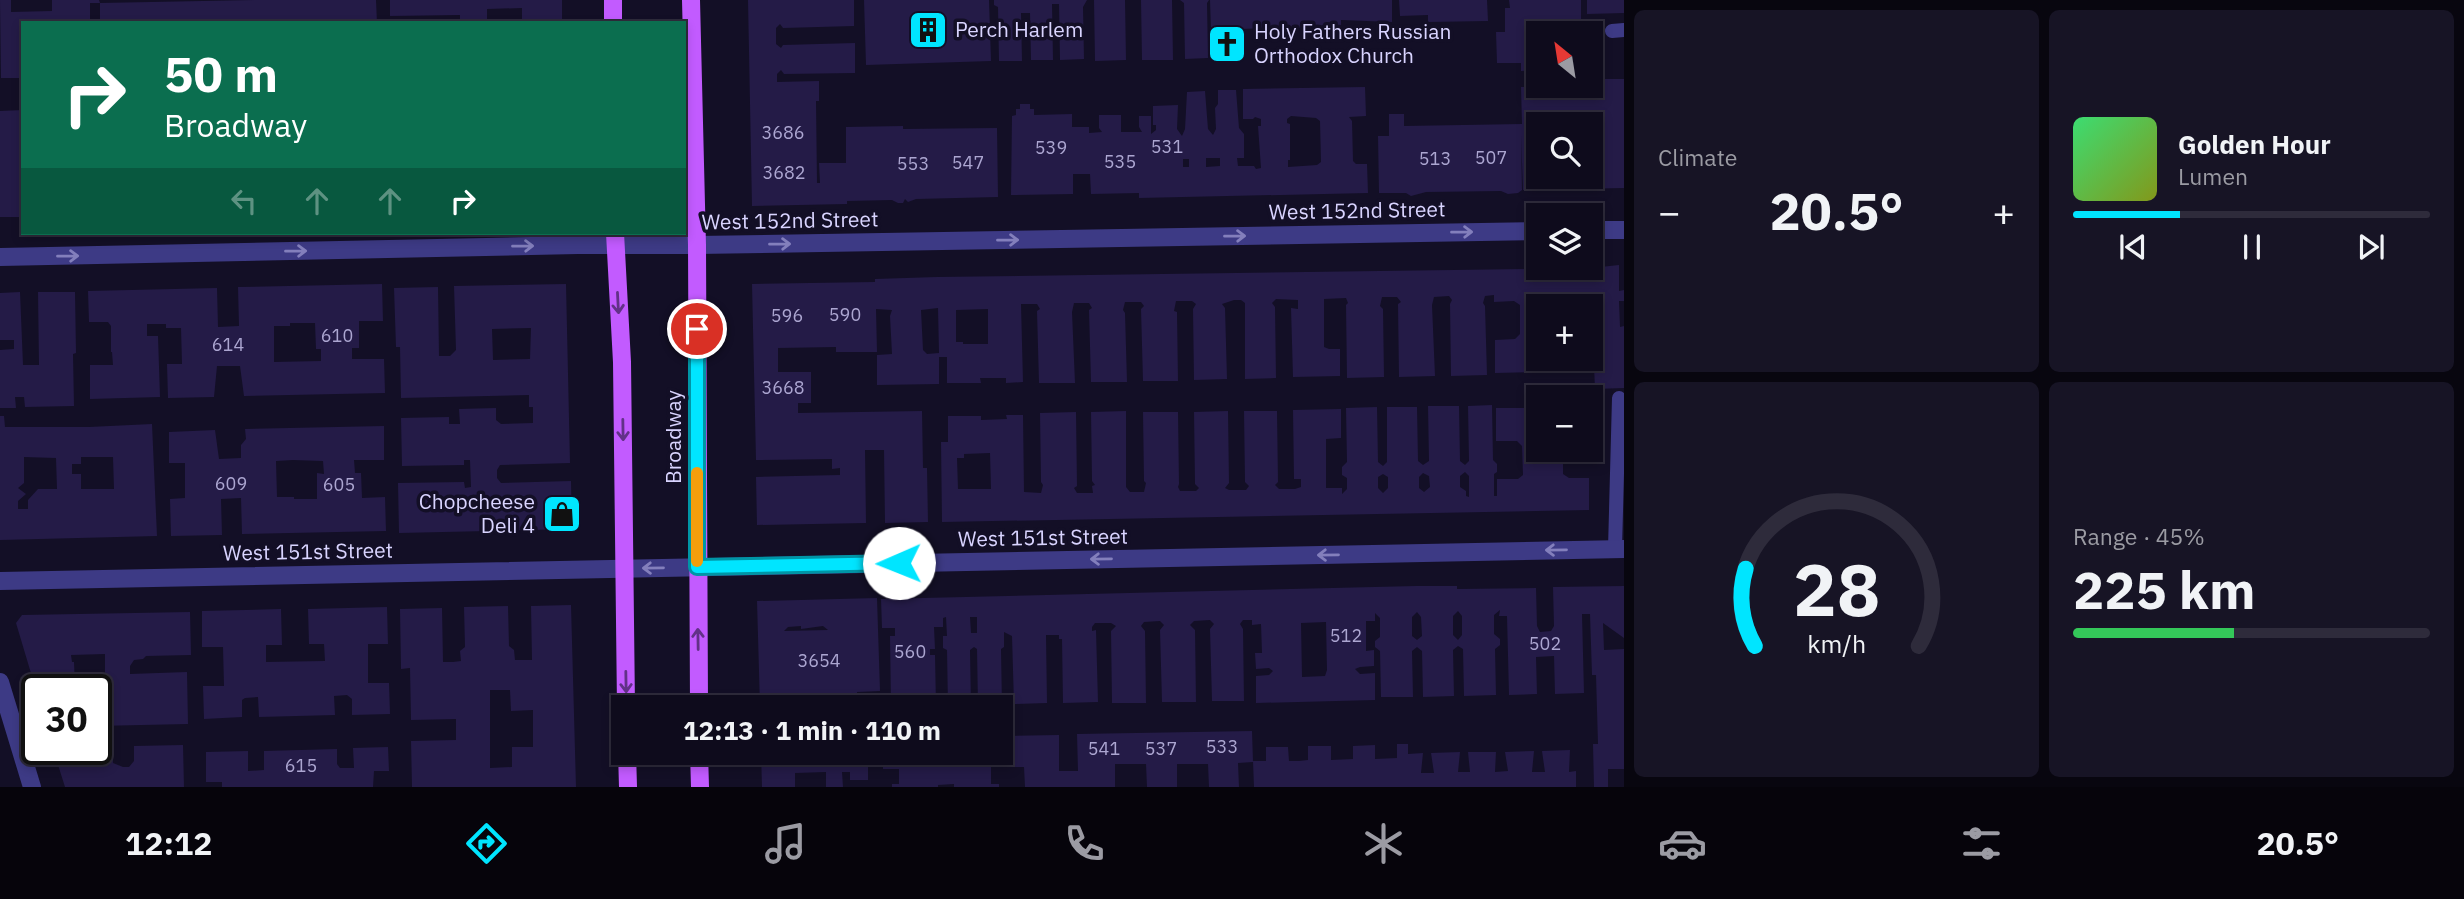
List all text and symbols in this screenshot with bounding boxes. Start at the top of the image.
building icon: Perch Harlem [907,9,949,51]
place label: Perch Harlem [955,15,1083,43]
place label: Holy Fathers Russian Orthodox Church [1254,17,1451,69]
north arrow [1526,21,1603,98]
map controls [1526,21,1603,462]
church icon: Holy Fathers Russian Orthodox Church [1206,23,1248,65]
text: 50 m [164,42,278,105]
icon: right [49,49,140,140]
text: Broadway [164,104,307,146]
button: search [1526,112,1603,189]
house number: 3686 [761,121,805,144]
text: Golden Hour [2178,127,2331,161]
house number: 531 [1151,135,1183,158]
house number: 539 [1035,136,1067,159]
text: Climate [1658,142,1737,172]
house number: 507 [1475,146,1507,169]
house number: 513 [1419,147,1451,170]
house number: 535 [1104,150,1136,173]
house number: 547 [952,151,984,174]
house number: 553 [897,152,929,175]
house number: 3682 [762,161,806,184]
text: Lumen [2178,161,2248,191]
text: 20.5° [1769,177,1904,244]
icon: left [225,182,263,220]
icon: ahead [298,182,336,220]
icon: ahead [371,182,409,220]
icon: right [444,182,482,220]
text: − [1658,187,1681,236]
text: + [1992,187,2015,236]
street label: West 152nd Street [1268,194,1446,226]
button: layers [1526,203,1603,280]
street label: West 152nd Street [701,204,879,236]
one-way arrow [1451,225,1474,239]
icon: previous [2114,228,2152,266]
icon: pause [2233,228,2271,266]
icon: next [2352,228,2390,266]
one-way arrow [1223,229,1246,243]
one-way arrow [996,233,1019,247]
one-way arrow [768,237,791,250]
one-way arrow [511,239,534,253]
one-way arrow [284,244,307,258]
one-way arrow [56,249,79,263]
one-way arrow [612,291,625,314]
button: + [1526,294,1603,371]
pin [667,299,727,359]
house number: 590 [829,303,861,326]
house number: 596 [771,304,803,327]
icon: arrive [678,310,716,348]
house number: 610 [321,324,353,347]
house number: 614 [212,333,244,356]
house number: 3668 [761,376,805,399]
button: − [1526,385,1603,462]
street label: Broadway [659,389,687,484]
one-way arrow [616,418,629,441]
house number: 609 [215,472,247,495]
house number: 605 [323,473,355,496]
place label: Chopcheese Deli 4 [419,487,535,539]
shop icon: Chopcheese Deli 4 [541,493,583,535]
text: Range · 45% [2073,521,2205,551]
street label: West 151st Street [958,522,1128,552]
position arrow [862,526,936,600]
street label: West 151st Street [223,536,393,566]
text: 28 [1793,541,1880,636]
one-way arrow [1545,544,1568,557]
one-way arrow [1317,548,1340,562]
one-way arrow [1090,553,1113,566]
text: 225 km [2073,556,2255,623]
one-way arrow [642,561,665,575]
house number: 512 [1330,624,1362,647]
text: km/h [1807,626,1866,659]
one-way arrow [691,628,705,651]
house number: 502 [1529,632,1561,655]
house number: 560 [894,640,926,663]
house number: 3654 [797,649,841,672]
one-way arrow [619,670,633,693]
speed limit sign: 30 [21,674,112,765]
text: 12:13 · 1 min · 110 m [683,713,941,747]
house number: 533 [1206,735,1238,758]
house number: 541 [1088,737,1120,760]
house number: 537 [1145,737,1177,760]
house number: 615 [285,754,317,777]
icon: directions [462,819,511,868]
icon: music [761,819,810,868]
icon: phone [1060,819,1109,868]
icon: climate [1359,819,1408,868]
icon: car [1658,819,1707,868]
icon: filters [1957,819,2006,868]
text: 12:12 [125,822,212,864]
text: 20.5° [2256,822,2339,864]

